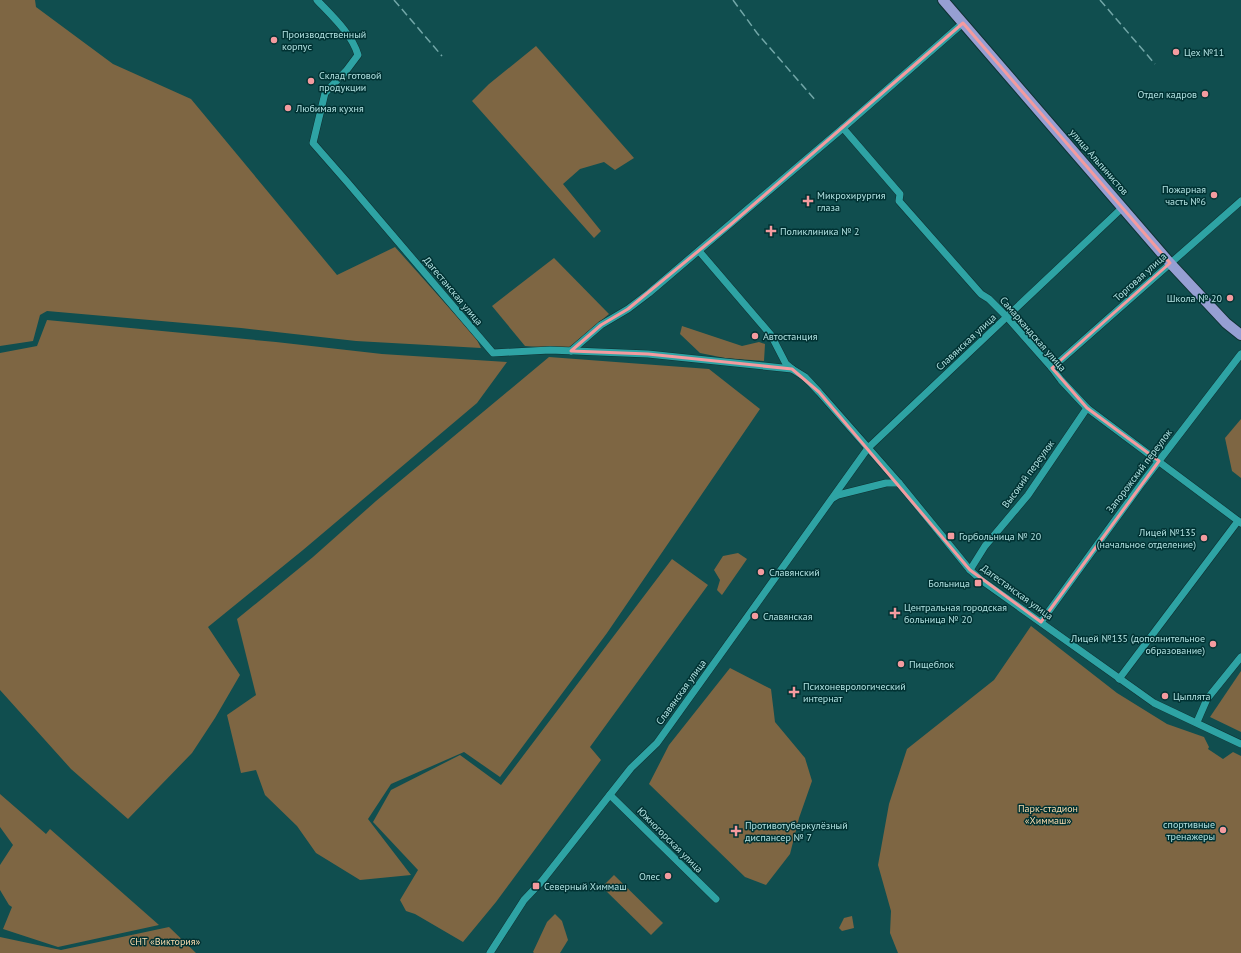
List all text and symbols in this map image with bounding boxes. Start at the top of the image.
place label: Производственный корпус [282,28,366,53]
marker: Производственный корпус [269,35,279,45]
place label: Цех №11 [1184,46,1224,59]
marker: Цех №11 [1171,47,1181,57]
place label: Склад готовой продукции [319,69,382,94]
marker: Склад готовой продукции [306,76,316,86]
place label: Отдел кадров [1138,88,1197,101]
marker: Отдел кадров [1200,89,1210,99]
place label: Любимая кухня [295,102,364,115]
marker: Любимая кухня [283,103,293,113]
street label: улица Альпинистов [1067,126,1131,198]
place label: Пожарная часть №6 [1162,183,1206,208]
place label: Микрохирургия глаза [817,189,886,214]
marker: Пожарная часть №6 [1209,190,1219,200]
marker: Микрохирургия глаза [802,195,814,207]
marker: Поликлиника № 2 [765,225,777,237]
place label: Поликлиника № 2 [780,225,860,238]
street label: Торговая улица [1111,250,1169,304]
street label: Дагестанская улица [420,254,486,328]
place label: Школа № 20 [1167,292,1223,305]
marker: Школа № 20 [1225,293,1235,303]
street label: Самаркандская улица [997,294,1069,374]
street label: Славянская улица [933,311,999,373]
place label: Автостанция [763,330,818,343]
marker: Автостанция [750,331,760,341]
street label: Запорожский переулок [1103,426,1175,515]
street label: Высокий переулок [999,437,1057,511]
place label: Лицей №135 (начальное отделение) [1097,526,1196,551]
place label: Горбольница № 20 [959,530,1042,543]
marker: Горбольница № 20 [946,531,956,541]
marker: Лицей №135 (начальное отделение) [1199,533,1209,543]
street label: Дагестанская улица [978,561,1056,623]
place label: Славянский [769,566,820,579]
marker: Славянский [756,567,766,577]
place label: Больница [928,577,970,590]
marker: Больница [973,578,983,588]
place label: Центральная городская больница № 20 [904,601,1007,626]
marker: Центральная городская больница № 20 [889,607,901,619]
place label: Славянская [763,610,813,623]
marker: Славянская [750,611,760,621]
place label: Лицей №135 (дополнительное образование) [1070,632,1205,657]
marker: Лицей №135 (дополнительное образование) [1208,639,1218,649]
street label: Славянская улица [653,657,709,727]
place label: Пищеблок [909,658,954,671]
marker: Пищеблок [896,659,906,669]
place label: Психоневрологический интернат [803,680,906,705]
marker: Психоневрологический интернат [788,686,800,698]
place label: Цыплята [1173,690,1211,703]
marker: Цыплята [1160,691,1170,701]
park label: Парк-стадион «Химмаш» [1018,802,1078,827]
street label: Южногорская улица [634,804,706,876]
place label: спортивные тренажеры [1163,818,1215,843]
place label: Противотуберкулёзный диспансер № 7 [745,819,848,844]
marker: Противотуберкулёзный диспансер № 7 [730,825,742,837]
marker: спортивные тренажеры [1218,825,1228,835]
place label: Олес [639,870,660,883]
marker: Олес [663,871,673,881]
place label: Северный Химмаш [544,880,627,893]
marker: Северный Химмаш [531,881,541,891]
park label: СНТ «Виктория» [130,935,201,948]

